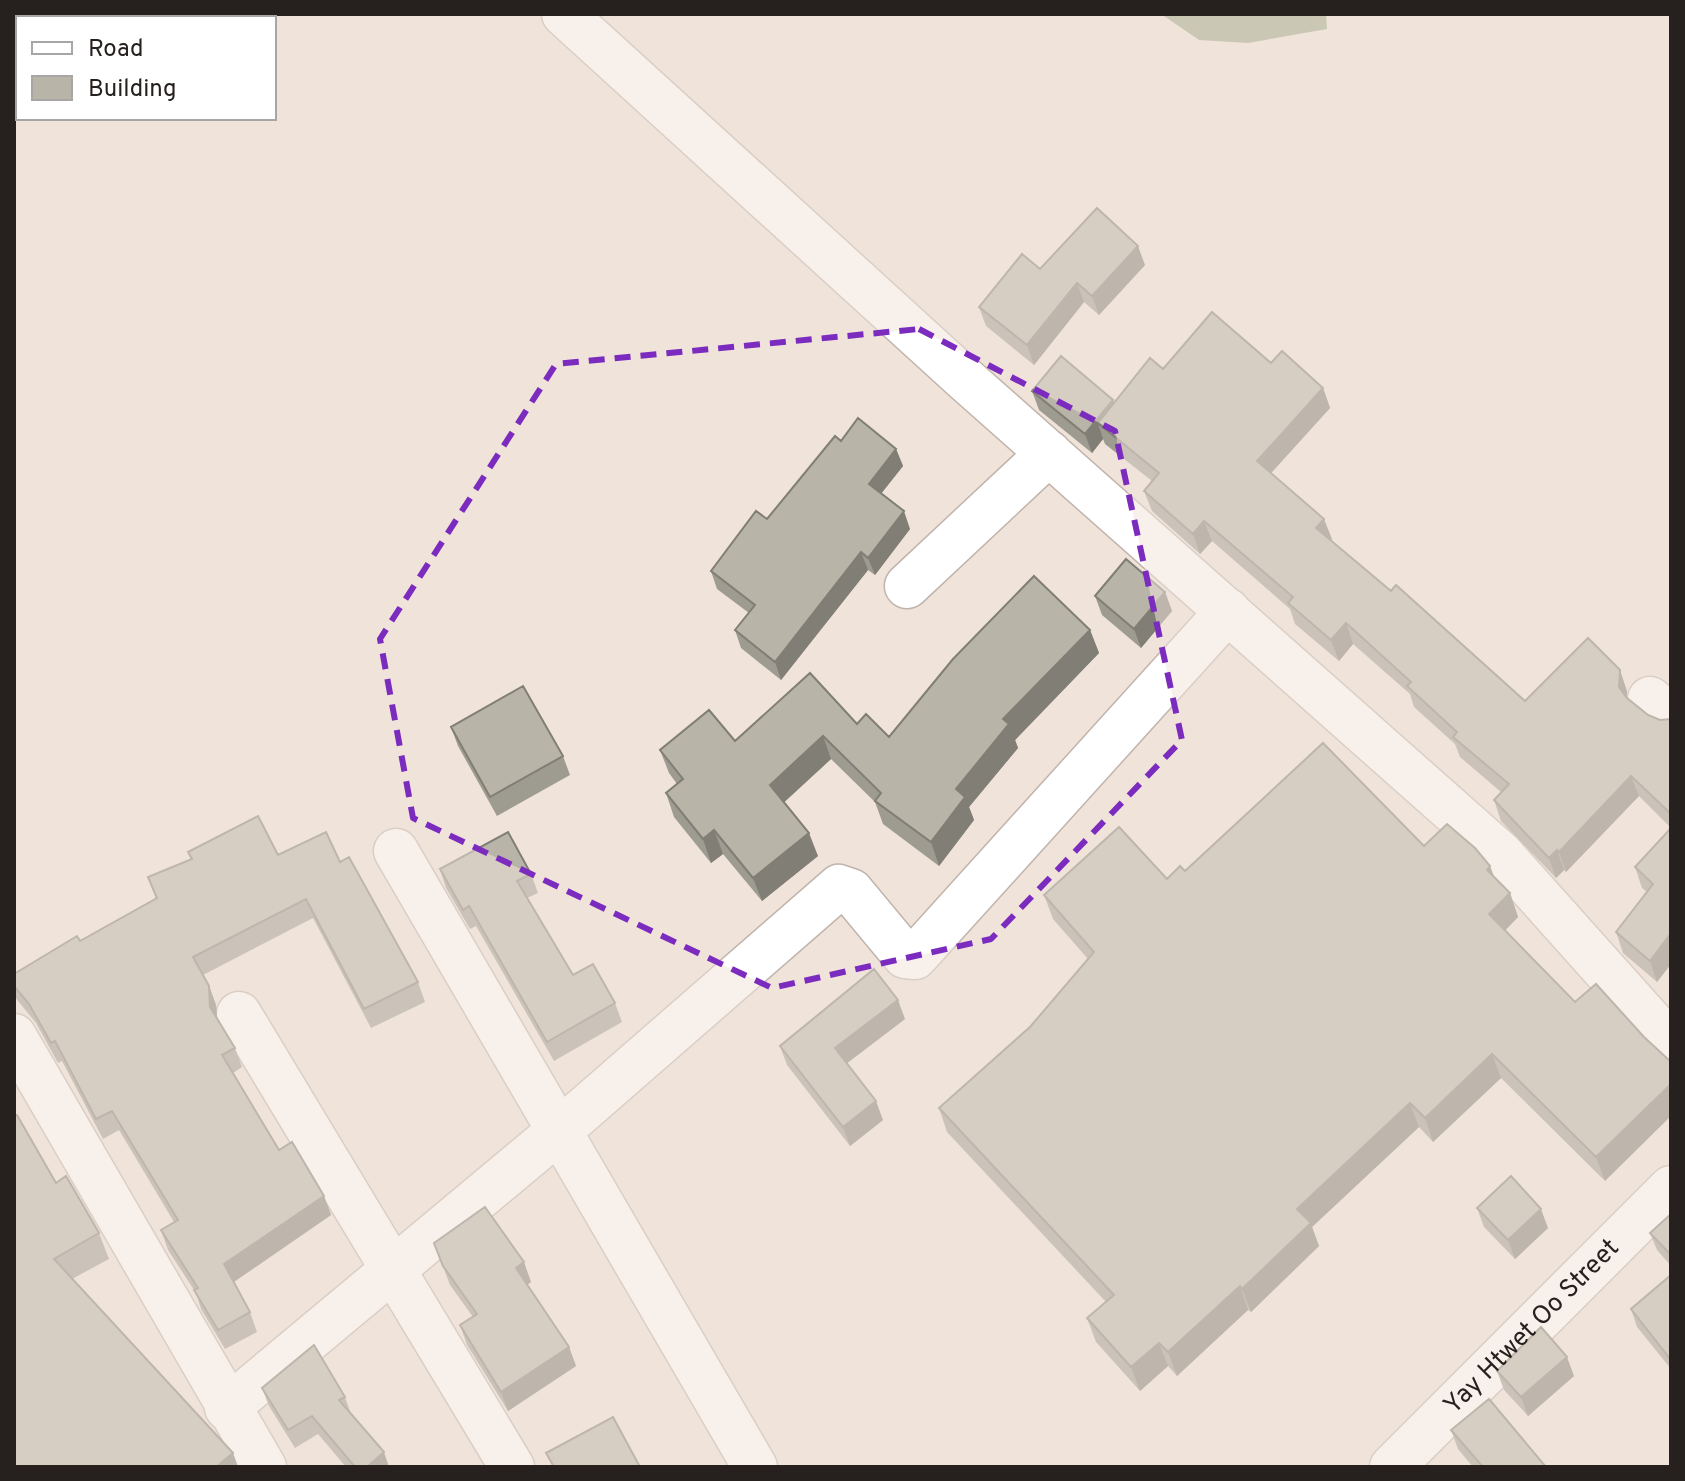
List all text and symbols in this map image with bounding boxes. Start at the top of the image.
legend [16,16,276,120]
text: Road [88,35,144,65]
text: Building [88,75,177,105]
street label: Yay Htwet Oo Street [1437,1232,1627,1422]

